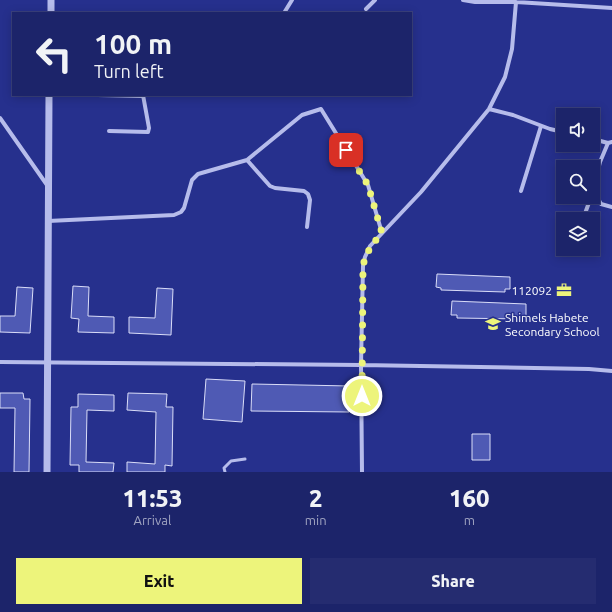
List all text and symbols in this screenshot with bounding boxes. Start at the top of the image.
icon: left [28,28,80,80]
text: 100 m [94,28,172,59]
text: Turn left [94,61,164,81]
map controls [556,108,600,256]
button: sound [556,108,600,152]
pin [329,133,363,167]
icon: arrive [335,139,357,161]
button: search [556,160,600,204]
button: layers [556,212,600,256]
office icon: 112092 [555,281,573,299]
place label: 112092 [511,284,552,297]
place label: Shimels Habete Secondary School [505,311,600,338]
school or university icon: Shimels Habete Secondary School [484,315,502,333]
position arrow [341,375,383,417]
text: 11:53 [122,485,182,512]
text: 2 [309,485,322,512]
text: 160 [449,485,490,512]
text: Arrival [133,513,171,527]
text: min [305,513,327,527]
text: m [464,513,475,527]
button: Exit [16,558,302,604]
button: Share [310,558,596,604]

